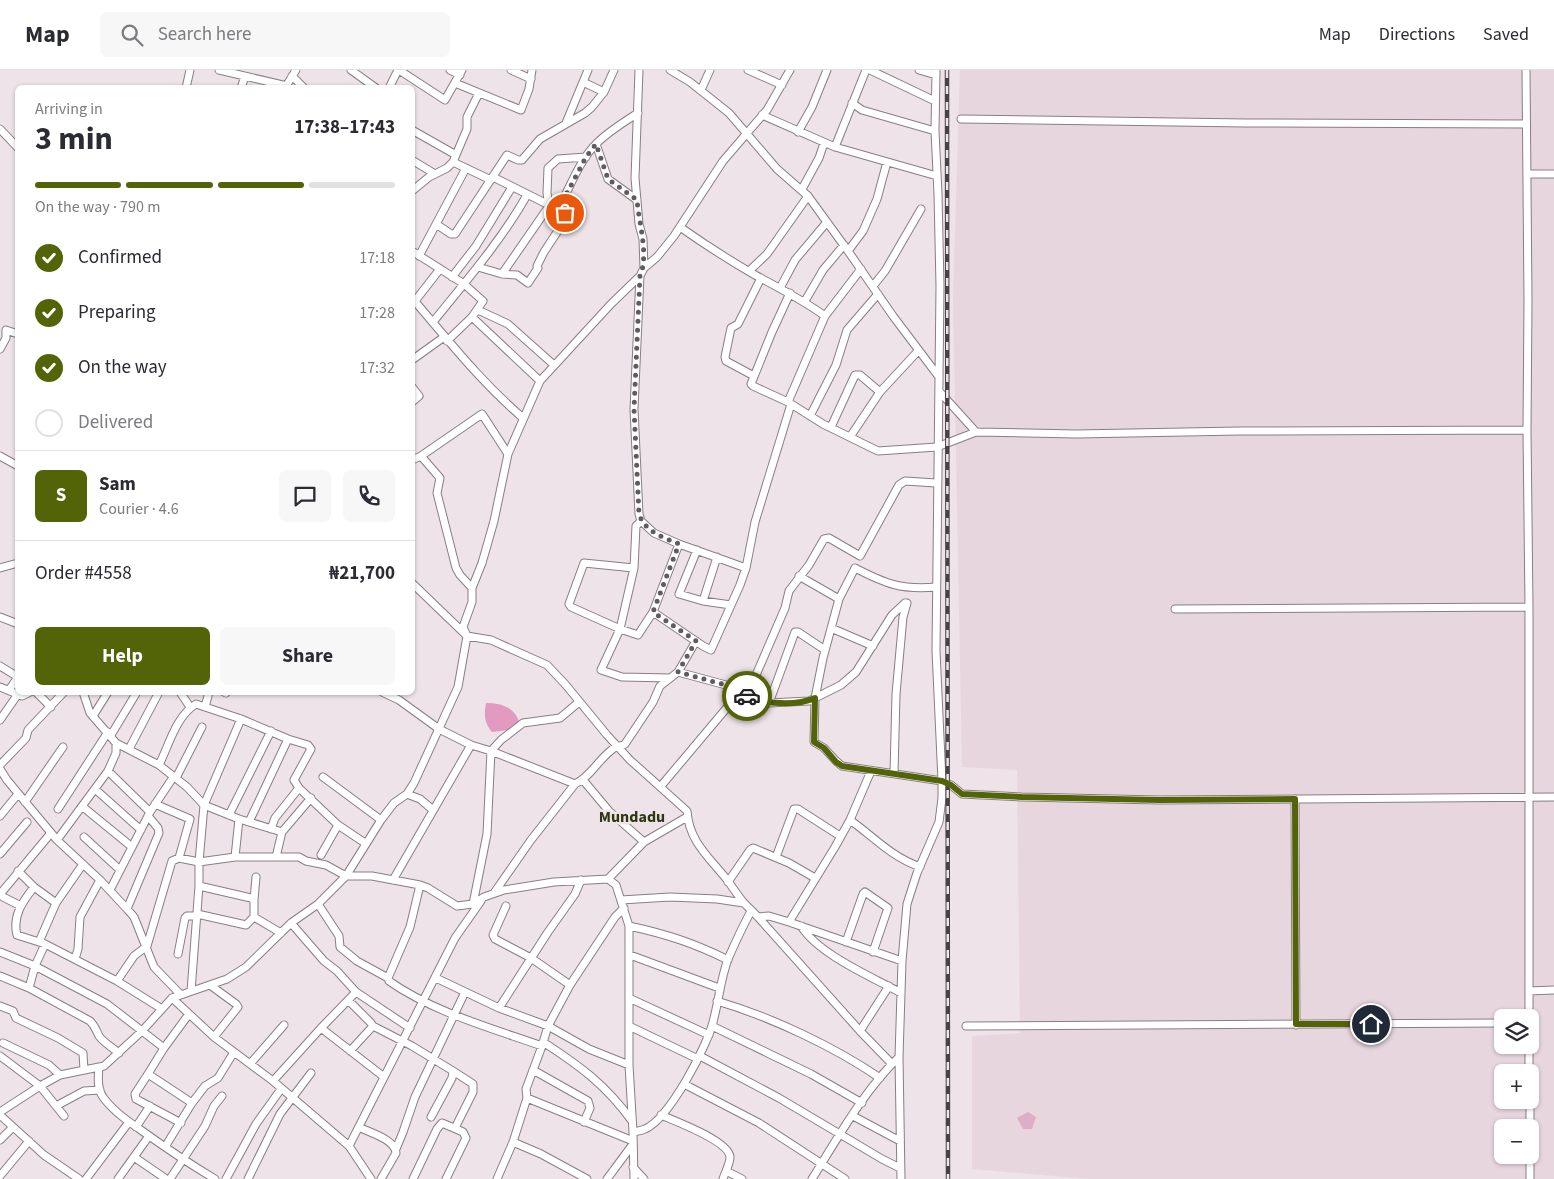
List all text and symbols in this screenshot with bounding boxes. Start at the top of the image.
search box [100,12,450,57]
text: Map [25,17,70,52]
icon: search [118,21,146,49]
text: Search here [158,21,251,48]
text: Map [1319,22,1351,47]
text: Directions [1379,22,1455,47]
text: Saved [1483,22,1529,47]
text: Arriving in [35,98,103,120]
text: 17:38–17:43 [294,114,395,141]
text: 3 min [35,116,113,162]
pin [544,192,586,234]
text: On the way · 790 m [35,196,160,218]
icon: bag [551,199,579,227]
icon: check [35,244,63,272]
text: Confirmed [78,244,162,271]
text: 17:18 [359,247,395,269]
icon: check [35,299,63,327]
text: Preparing [78,299,156,326]
text: 17:28 [359,302,395,324]
icon: check [35,354,63,382]
text: On the way [78,354,167,381]
text: 17:32 [359,357,395,379]
text: Delivered [78,409,153,436]
button: chat [279,470,331,522]
button: phone [343,470,395,522]
text: Sam [99,471,136,498]
text: S [56,482,66,509]
text: Courier · 4.6 [99,498,179,520]
text: Order #4558 [35,560,132,587]
text: ₦21,700 [329,560,395,587]
button: Help [35,627,210,685]
button: Share [220,627,395,685]
courier [722,671,772,721]
icon: car [733,682,761,710]
district label: Mundadu [599,806,665,828]
pin [1350,1003,1392,1045]
map controls [1494,1009,1539,1164]
button: layers [1494,1009,1539,1054]
icon: home [1357,1010,1385,1038]
button: + [1494,1064,1539,1109]
button: − [1494,1119,1539,1164]

